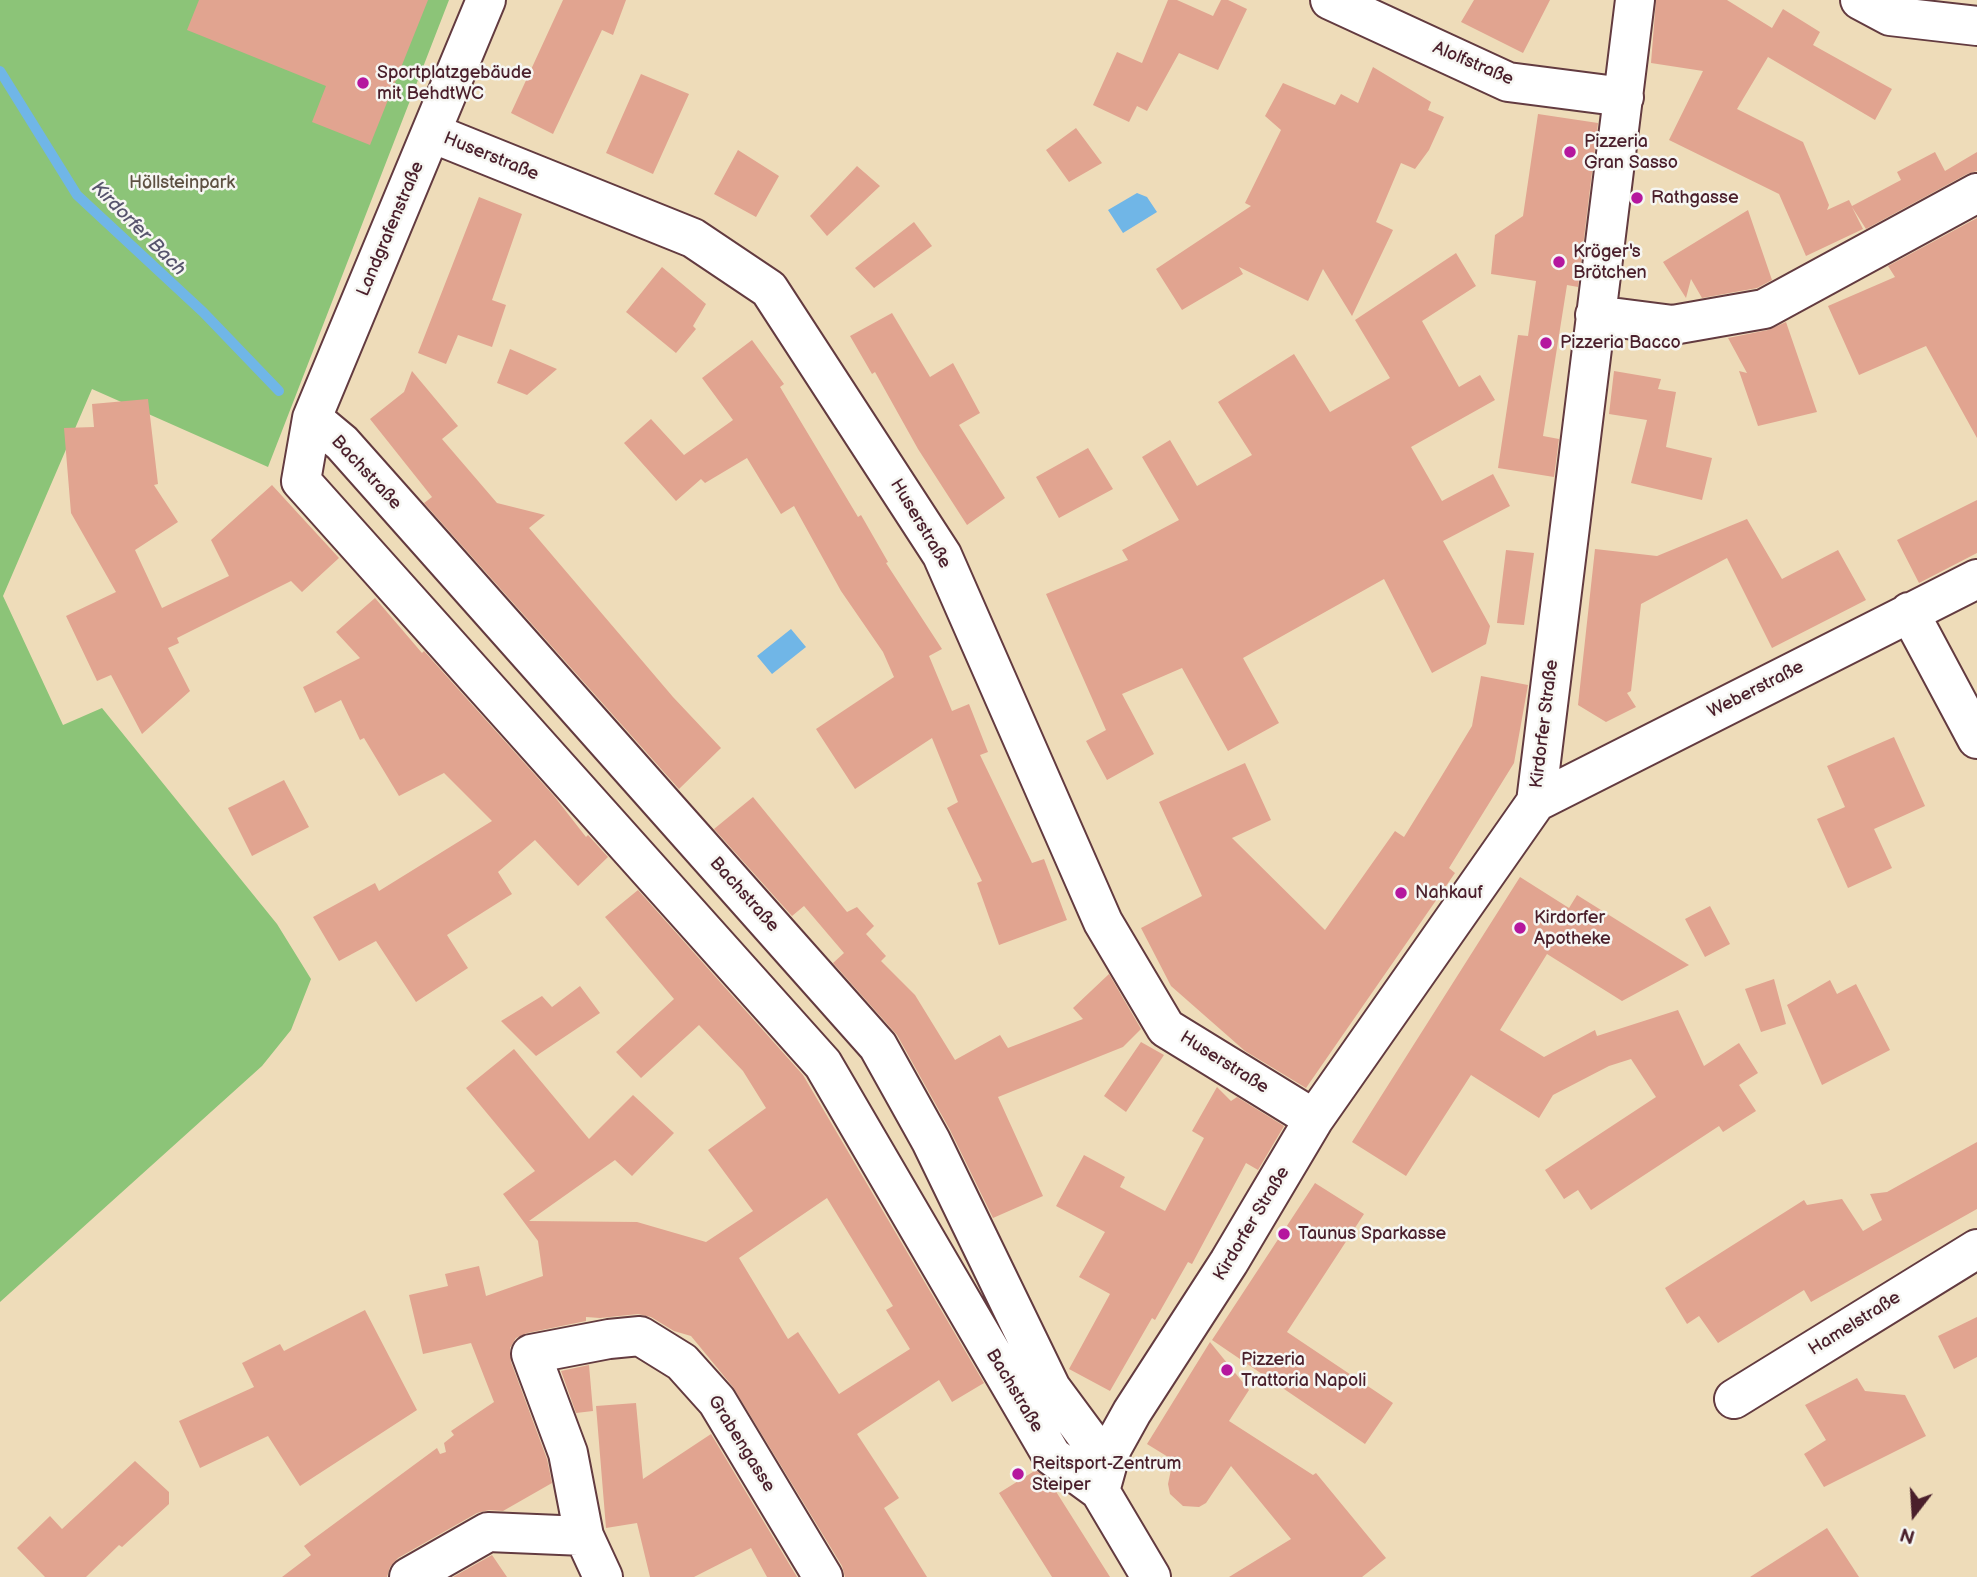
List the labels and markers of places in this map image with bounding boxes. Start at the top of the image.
place label: Sportplatzgebäude mit BehdtWC [377,62,532,104]
marker: Sportplatzgebäude mit BehdtWC [355,75,371,91]
place label: Pizzeria Gran Sasso [1584,131,1678,174]
marker: Pizzeria Gran Sasso [1562,144,1578,160]
place label: Rathgasse [1651,187,1739,209]
marker: Rathgasse [1629,190,1645,206]
place label: Kröger's Brötchen [1573,241,1647,284]
marker: Kröger's Brötchen [1551,254,1567,270]
place label: Pizzeria Bacco [1560,332,1681,354]
marker: Pizzeria Bacco [1538,335,1554,351]
place label: Nahkauf [1415,882,1483,904]
marker: Nahkauf [1393,885,1409,901]
place label: Kirdorfer Apotheke [1534,907,1611,950]
marker: Kirdorfer Apotheke [1512,920,1528,936]
place label: Taunus Sparkasse [1298,1223,1446,1245]
marker: Taunus Sparkasse [1276,1226,1292,1242]
place label: Pizzeria Trattoria Napoli [1241,1349,1366,1392]
marker: Pizzeria Trattoria Napoli [1219,1362,1235,1378]
place label: Reitsport-Zentrum Steiper [1032,1453,1181,1496]
marker: Reitsport-Zentrum Steiper [1010,1466,1026,1482]

